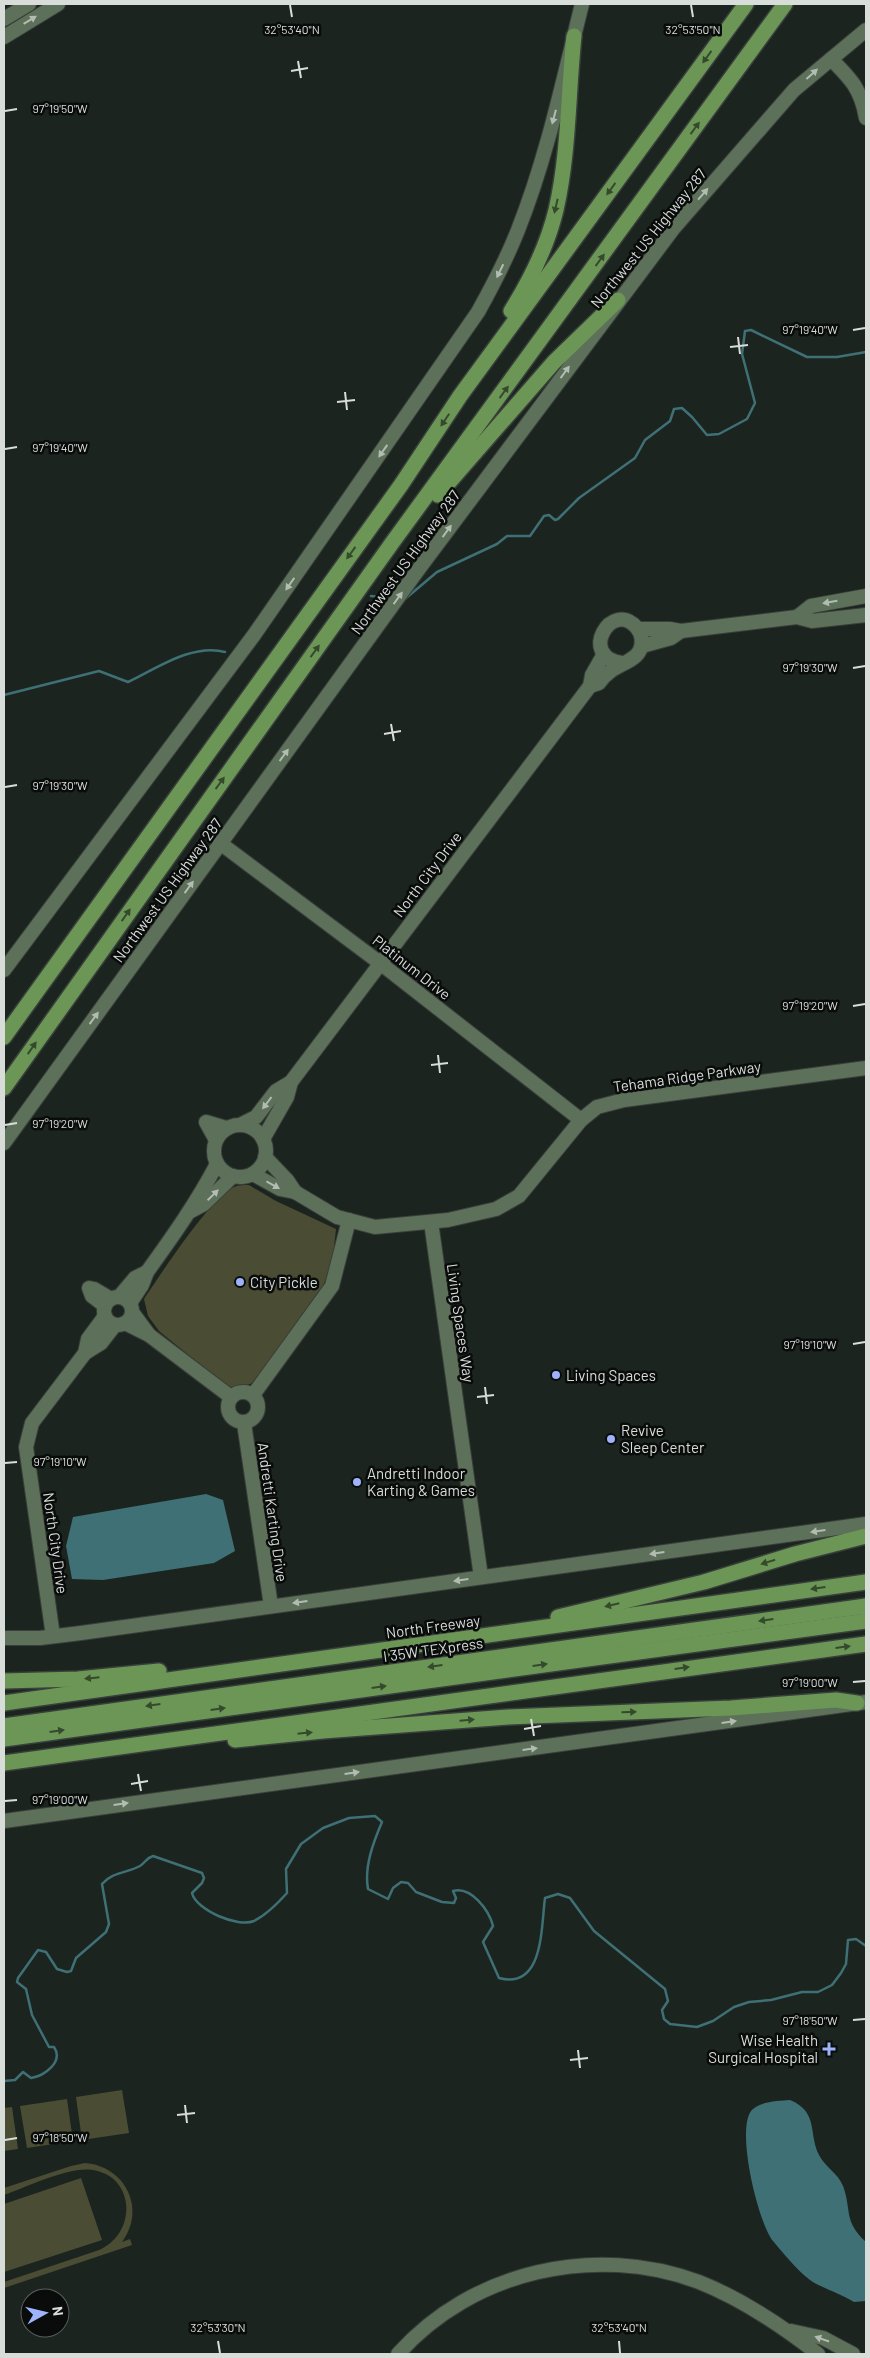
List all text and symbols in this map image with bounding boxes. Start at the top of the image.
one-way arrow [24,15,37,24]
text: 32°53'40"N [264,22,320,36]
text: 32°53'50"N [665,22,721,36]
one-way arrow [702,50,712,64]
one-way arrow [806,68,819,79]
text: 97°19'50"W [32,101,88,115]
one-way arrow [549,110,557,125]
one-way arrow [690,122,700,135]
street label: Northwest US Highway 287 [586,165,710,311]
one-way arrow [606,182,617,195]
one-way arrow [698,187,709,200]
one-way arrow [552,199,560,214]
one-way arrow [595,253,605,267]
one-way arrow [496,263,504,278]
text: 97°19'40"W [782,322,838,336]
one-way arrow [560,365,570,379]
one-way arrow [499,385,509,399]
one-way arrow [440,413,450,426]
text: 97°19'40"W [32,440,88,454]
one-way arrow [378,444,388,457]
street label: Northwest US Highway 287 [347,486,463,638]
one-way arrow [442,525,453,538]
one-way arrow [346,546,357,559]
one-way arrow [285,577,295,591]
one-way arrow [393,592,404,605]
one-way arrow [821,599,837,607]
one-way arrow [310,644,320,658]
text: 97°19'30"W [782,660,838,674]
one-way arrow [279,748,289,762]
one-way arrow [215,777,226,790]
text: 97°19'30"W [32,778,88,792]
street label: Northwest US Highway 287 [109,814,225,966]
street label: North City Drive [389,828,465,920]
one-way arrow [184,880,194,894]
one-way arrow [121,909,131,922]
street label: Platinum Drive [369,931,455,1003]
text: 97°19'20"W [782,998,838,1012]
one-way arrow [89,1012,99,1025]
one-way arrow [27,1041,37,1055]
street label: Tehama Ridge Parkway [612,1057,762,1095]
one-way arrow [261,1096,272,1109]
text: 97°19'20"W [32,1116,88,1130]
one-way arrow [266,1181,280,1189]
one-way arrow [207,1189,219,1201]
street label: Living Spaces Way [444,1262,478,1384]
place label: City Pickle [250,1273,318,1291]
marker: City Pickle [234,1276,246,1288]
text: 97°19'10"W [783,1337,837,1351]
place label: Living Spaces [566,1366,656,1384]
marker: Living Spaces [550,1369,562,1381]
place label: Revive Sleep Center [621,1421,705,1456]
marker: Revive Sleep Center [605,1433,617,1445]
street label: Andretti Karting Drive [254,1441,292,1583]
text: 97°19'10"W [33,1454,87,1468]
place label: Andretti Indoor Karting & Games [367,1464,475,1499]
marker: Andretti Indoor Karting & Games [351,1476,363,1488]
street label: North City Drive [40,1491,72,1595]
one-way arrow [810,1527,826,1535]
one-way arrow [649,1549,665,1557]
one-way arrow [761,1559,776,1566]
one-way arrow [453,1576,469,1584]
one-way arrow [810,1585,826,1593]
one-way arrow [292,1598,308,1606]
one-way arrow [604,1601,619,1609]
street label: North Freeway [385,1610,481,1642]
one-way arrow [758,1616,774,1624]
street label: I 35W TEXpress [382,1633,484,1665]
one-way arrow [836,1643,852,1651]
one-way arrow [532,1660,548,1668]
one-way arrow [427,1662,443,1670]
one-way arrow [675,1664,691,1672]
one-way arrow [84,1674,100,1682]
text: 97°19'00"W [782,1675,838,1689]
one-way arrow [371,1682,387,1690]
one-way arrow [144,1701,160,1709]
one-way arrow [210,1705,226,1713]
one-way arrow [621,1708,637,1716]
one-way arrow [459,1716,475,1724]
one-way arrow [722,1718,738,1726]
one-way arrow [49,1727,65,1735]
one-way arrow [297,1729,313,1737]
one-way arrow [522,1745,538,1753]
one-way arrow [344,1769,360,1777]
text: 97°19'00"W [32,1792,88,1806]
one-way arrow [114,1800,130,1808]
text: 97°18'50"W [782,2013,838,2027]
place label: Wise Health Surgical Hospital [708,2031,818,2066]
marker: Wise Health Surgical Hospital [822,2042,836,2056]
text: 97°18'50"W [32,2130,88,2144]
north arrow [20,2288,70,2338]
text: N [49,2305,67,2317]
text: 32°53'30"N [190,2320,246,2334]
text: 32°53'40"N [591,2320,647,2334]
one-way arrow [814,2335,829,2343]

